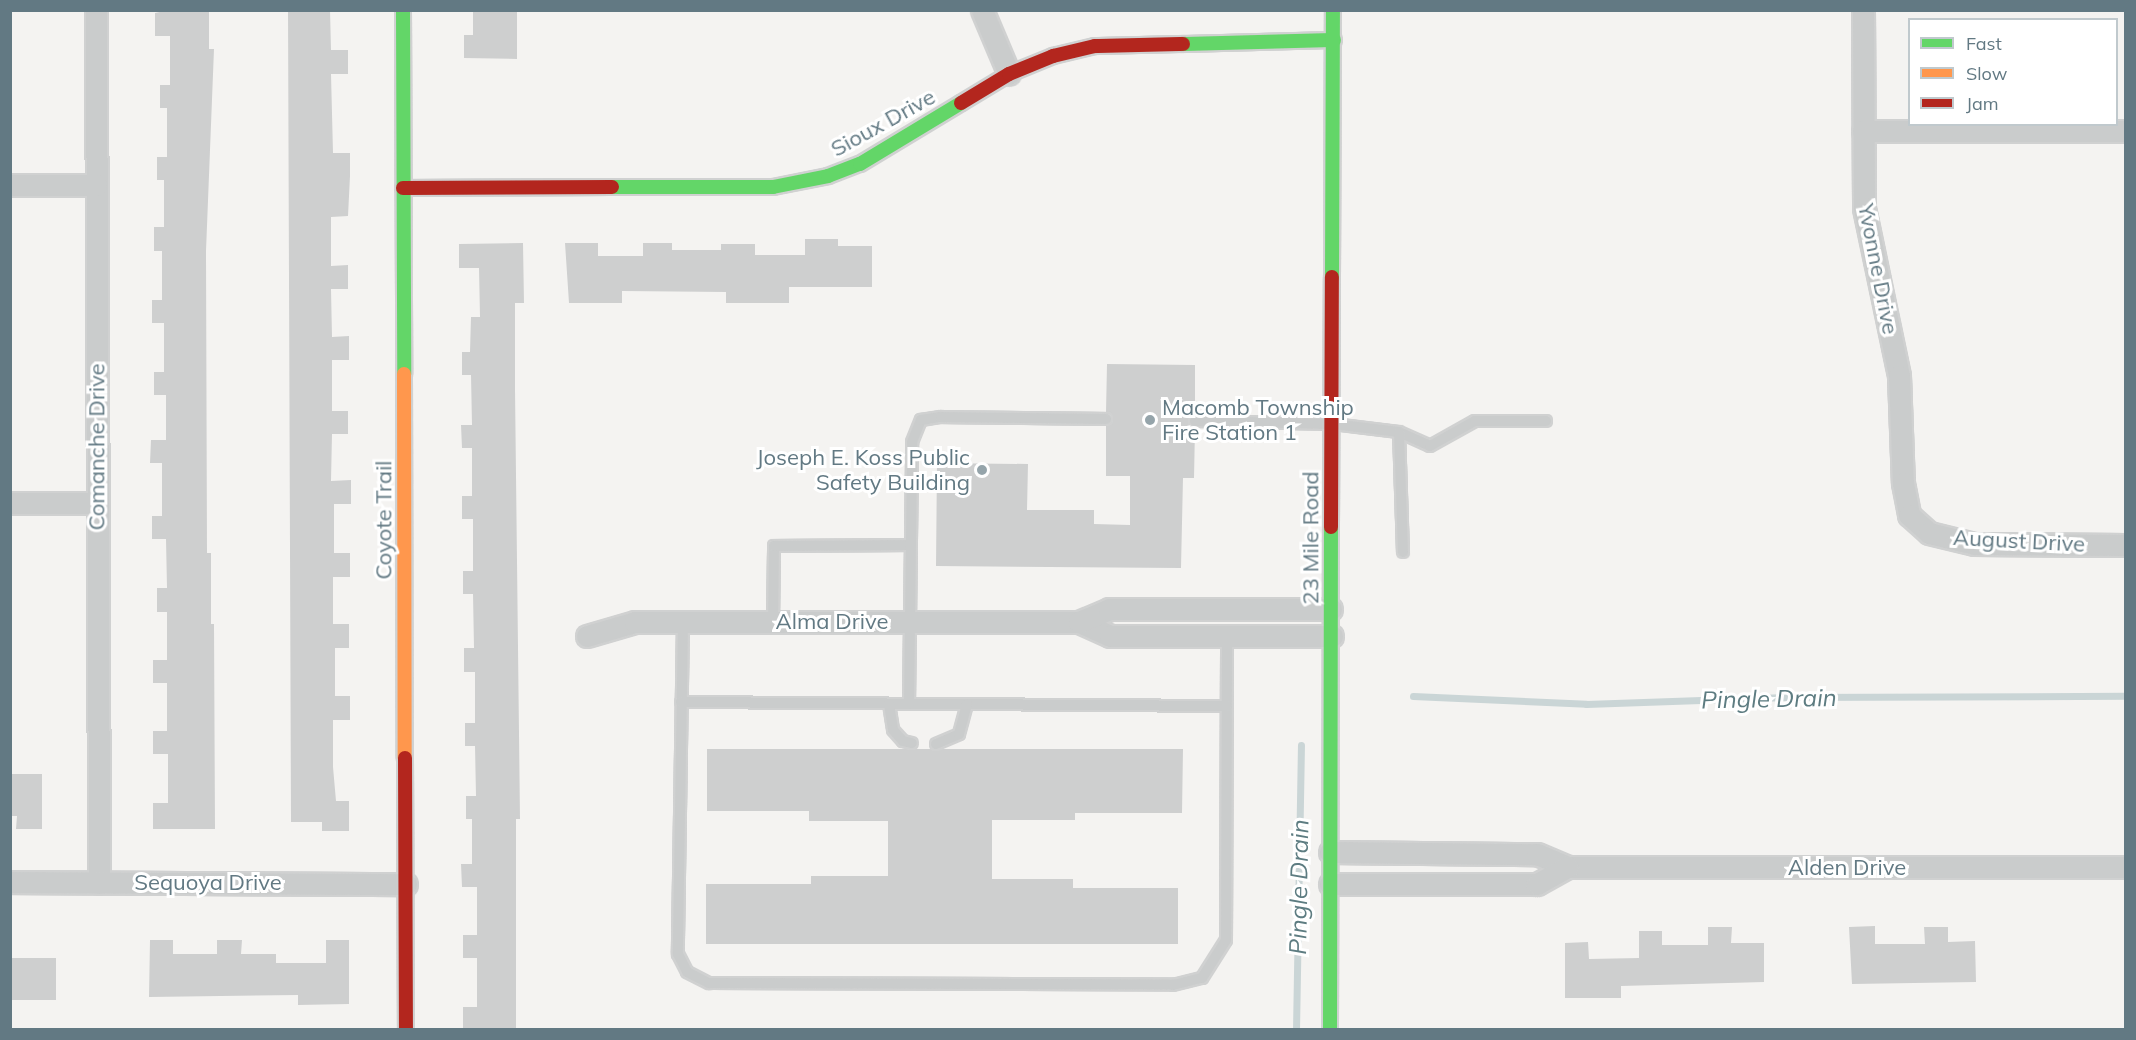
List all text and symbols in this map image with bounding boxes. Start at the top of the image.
legend [1908,18,2118,126]
text: Fast [1966,32,2002,55]
text: Slow [1966,62,2007,85]
street label: Sioux Drive [826,84,940,162]
text: Jam [1966,92,1999,115]
street label: Yvonne Drive [1852,201,1904,337]
street label: Comanche Drive [84,364,110,530]
place label: Macomb Township Fire Station 1 [1162,394,1354,446]
marker: Macomb Township Fire Station 1 [1143,413,1157,427]
place label: Joseph E. Koss Public Safety Building [756,444,970,496]
street label: Coyote Trail [371,460,397,580]
marker: Joseph E. Koss Public Safety Building [975,463,989,477]
street label: 23 Mile Road [1298,471,1324,605]
street label: August Drive [1952,524,2086,558]
street label: Alma Drive [776,609,888,635]
water label: Pingle Drain [1701,683,1837,715]
water label: Pingle Drain [1283,819,1315,955]
street label: Alden Drive [1788,855,1906,881]
street label: Sequoya Drive [134,870,282,896]

